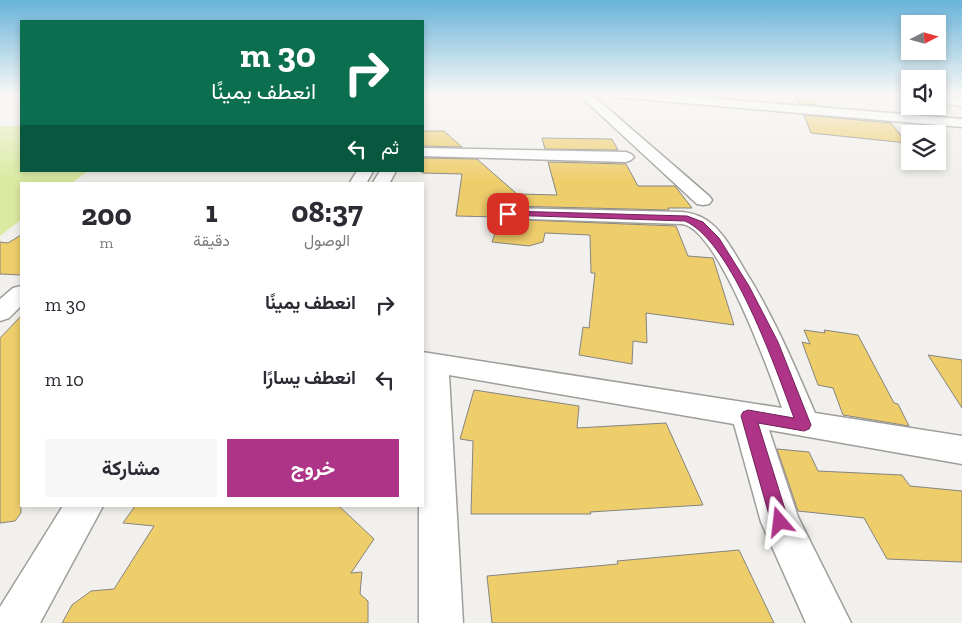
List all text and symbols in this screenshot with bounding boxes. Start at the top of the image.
north arrow [901,15,946,60]
map controls [901,15,946,170]
text: 30 m [240,34,316,76]
icon: right [334,40,399,105]
button: sound [901,70,946,115]
text: انعطف يمينًا [211,78,316,105]
button: layers [901,125,946,170]
icon: left [343,135,371,163]
text: ثم [381,136,399,159]
pin [487,193,529,235]
text: 1 [205,194,218,230]
text: 08:37 [291,194,363,230]
text: 200 [81,197,132,233]
icon: arrive [494,200,522,228]
text: دقيقة [193,231,230,250]
text: الوصول [304,231,350,250]
text: m [100,233,113,252]
text: انعطف يمينًا [265,291,356,314]
icon: right [371,291,399,319]
text: 30 m [45,293,86,316]
text: انعطف يسارًا [263,366,356,389]
icon: left [371,366,399,394]
text: 10 m [45,368,84,391]
button: مشاركة [45,439,217,497]
button: خروج [227,439,399,497]
position arrow [753,495,805,547]

